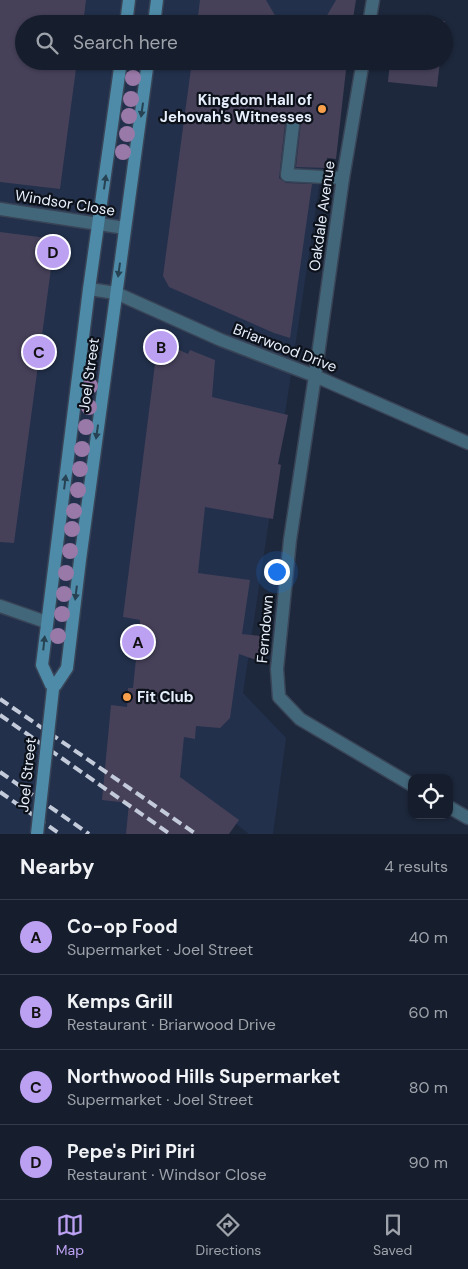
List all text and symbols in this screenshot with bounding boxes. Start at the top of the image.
search box [15,15,453,70]
icon: search [33,29,61,57]
text: Search here [73,30,178,55]
place label: Kingdom Hall of Jehovah's Witnesses [160,90,312,127]
one-way arrow [138,102,146,118]
marker: Kingdom Hall of Jehovah's Witnesses [316,103,328,115]
street label: Oakdale Avenue [304,160,340,272]
one-way arrow [101,174,109,190]
street label: Windsor Close [13,185,117,221]
pin: D [37,233,69,271]
one-way arrow [115,263,123,279]
street label: Briarwood Drive [230,319,340,377]
pin: B [145,328,177,366]
pin: C [23,333,55,371]
street label: Joel Street [74,336,104,413]
one-way arrow [93,424,101,440]
one-way arrow [61,474,69,490]
your location [264,559,290,585]
one-way arrow [72,585,80,601]
street label: Ferndown [252,594,278,664]
pin: A [122,623,154,661]
one-way arrow [40,635,48,651]
place label: Fit Club [137,687,194,707]
marker: Fit Club [121,691,133,703]
street label: Joel Street [13,737,41,813]
map controls [408,774,453,819]
button: locate [408,774,453,819]
text: Nearby [20,853,94,881]
text: 4 results [384,856,448,877]
text: Co-op Food [67,914,178,939]
text: A [30,927,42,948]
text: 40 m [409,927,448,948]
text: Supermarket · Joel Street [67,939,253,960]
text: Kemps Grill [67,989,173,1014]
text: B [31,1002,41,1023]
text: 60 m [408,1002,448,1023]
text: Restaurant · Briarwood Drive [67,1014,276,1035]
text: Northwood Hills Supermarket [67,1064,340,1089]
text: C [30,1077,42,1098]
text: 80 m [409,1077,448,1098]
text: Supermarket · Joel Street [67,1089,253,1110]
text: Pepe's Piri Piri [67,1139,195,1164]
text: D [30,1152,42,1173]
text: 90 m [408,1152,448,1173]
text: Restaurant · Windsor Close [67,1164,267,1185]
tab: Map [56,1211,84,1259]
tab: Directions [196,1211,261,1259]
tab: Saved [373,1211,412,1259]

